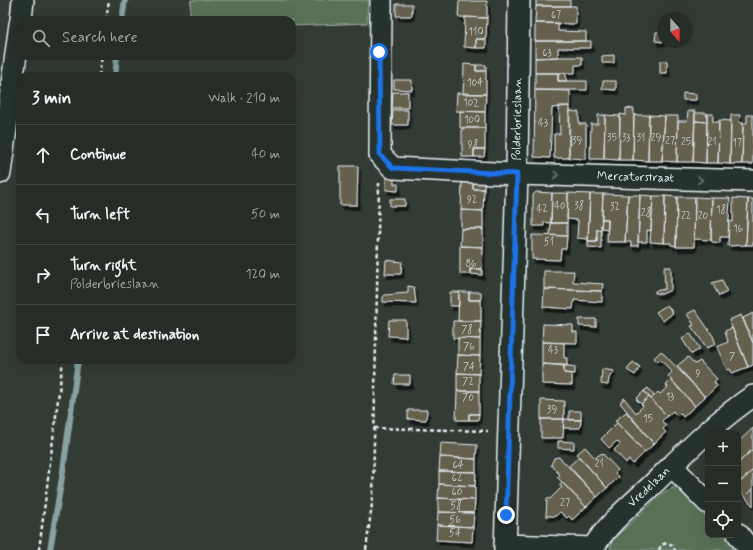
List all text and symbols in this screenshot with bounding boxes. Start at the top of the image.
house number: 67 [551,9,561,22]
north arrow [657,12,693,48]
search box [16,16,296,60]
house number: 110 [469,26,483,39]
icon: search [30,27,52,49]
text: Search here [62,28,138,48]
route start [370,43,388,61]
house number: 63 [542,47,552,60]
house number: 104 [467,77,483,90]
street label: Polderbrieslaan [509,77,526,161]
text: 3 min [32,87,71,109]
text: Walk · 210 m [208,90,280,107]
house number: 102 [463,97,479,110]
house number: 100 [464,114,480,127]
house number: 43 [538,117,548,130]
house number: 35 [607,132,617,145]
house number: 33 [622,132,630,145]
house number: 31 [637,132,645,145]
house number: 29 [651,132,661,145]
house number: 39 [572,135,582,148]
house number: 27 [665,135,675,148]
house number: 25 [681,136,691,149]
house number: 21 [707,136,717,149]
house number: 17 [732,137,742,150]
house number: 98 [468,138,478,152]
icon: ahead [32,144,54,166]
text: Continue [70,145,126,165]
text: 40 m [251,146,280,163]
street label: Mercatorstraat [597,168,675,187]
one-way arrow [553,171,559,180]
one-way arrow [697,175,703,184]
house number: 92 [467,194,477,207]
house number: 38 [574,199,584,213]
house number: 40 [554,200,566,213]
house number: 32 [610,201,620,214]
house number: 42 [536,203,548,216]
house number: 18 [716,203,726,217]
icon: left [32,204,54,226]
text: Turn left [70,205,130,225]
text: 50 m [251,206,280,223]
house number: 28 [641,206,651,220]
house number: 22 [681,210,691,223]
house number: 20 [698,210,709,223]
house number: 16 [733,223,743,236]
house number: 51 [544,236,554,249]
text: Turn right [70,256,137,276]
house number: 86 [465,258,477,271]
icon: right [32,264,54,286]
text: 120 m [246,266,280,283]
text: Polderbrieslaan [70,276,159,293]
house number: 78 [461,323,473,337]
icon: arrive [32,324,54,346]
text: Arrive at destination [70,325,199,345]
house number: 76 [463,341,475,354]
house number: 43 [548,344,558,357]
house number: 7 [729,351,735,364]
house number: 74 [463,361,475,374]
house number: 9 [696,368,701,381]
house number: 72 [462,376,474,389]
house number: 13 [666,391,674,404]
house number: 70 [462,392,474,405]
house number: 39 [547,404,557,417]
house number: 15 [643,413,653,426]
map controls [705,430,741,538]
button: + [705,430,741,466]
house number: 21 [594,458,604,471]
house number: 64 [452,459,464,472]
street label: Vredelaan [625,463,674,511]
button: − [705,466,741,502]
house number: 62 [452,472,462,485]
house number: 60 [452,486,463,499]
house number: 27 [560,497,570,510]
house number: 58 [450,499,462,513]
button: locate [705,502,741,538]
route end [497,506,515,524]
house number: 56 [449,514,461,527]
house number: 54 [449,527,461,540]

